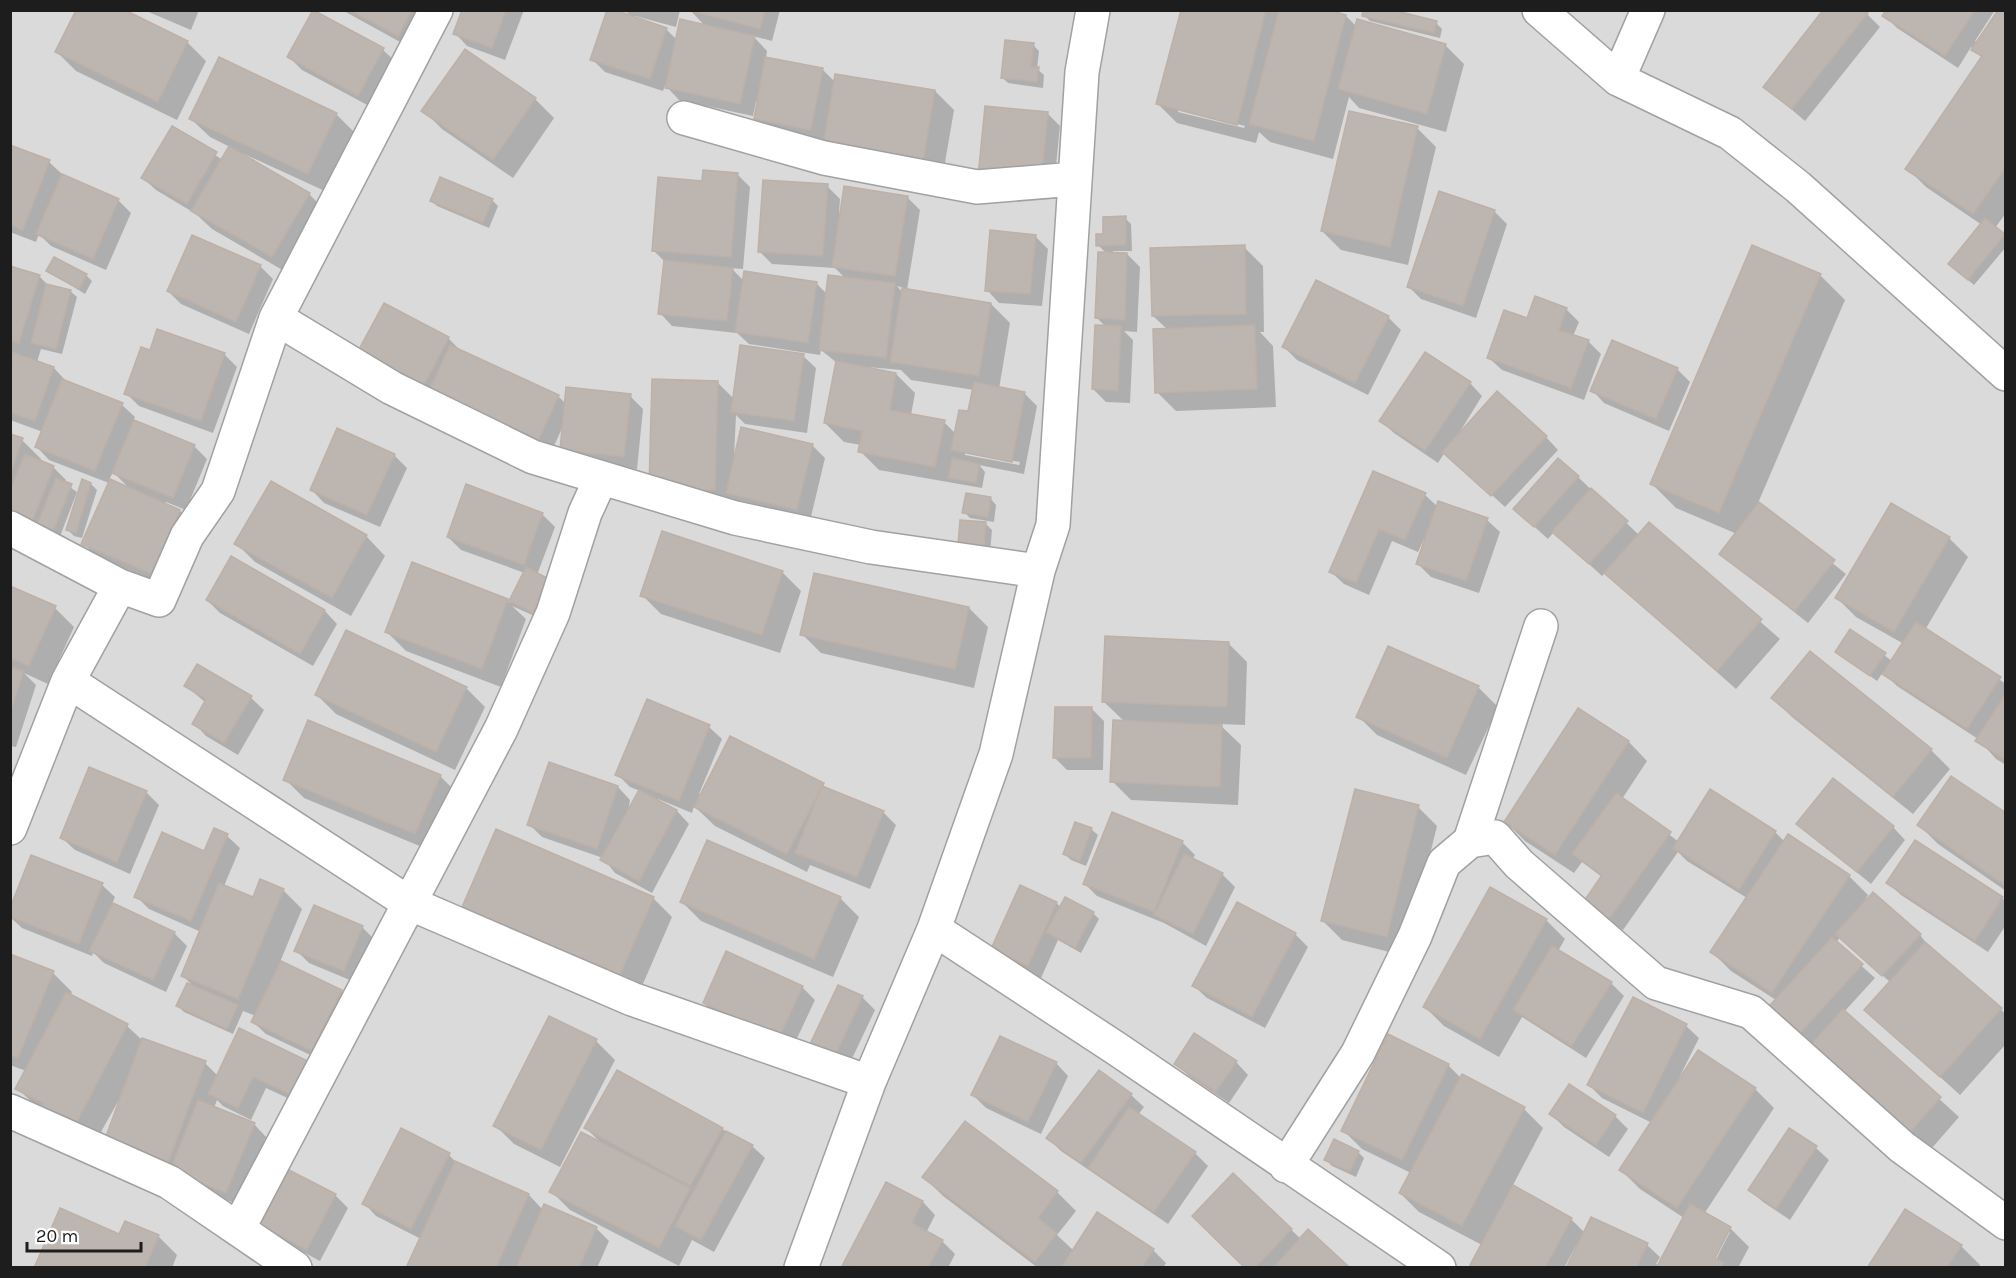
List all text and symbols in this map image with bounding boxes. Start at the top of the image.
scale bar [27,1215,141,1253]
text: 20 m [36,1225,78,1247]

